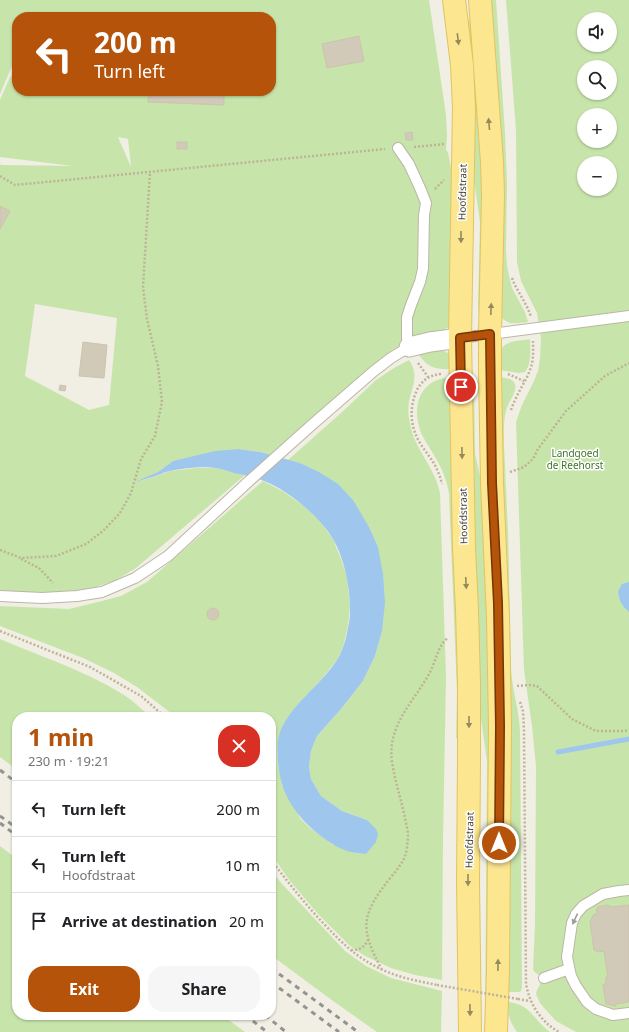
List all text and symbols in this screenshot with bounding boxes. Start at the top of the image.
map controls [577,12,617,196]
button: sound [577,12,617,52]
text: 200 m [94,23,177,61]
icon: left [28,28,80,80]
one-way arrow [455,33,461,45]
text: Turn left [94,59,165,83]
button: search [577,60,617,100]
button: + [577,108,617,148]
one-way arrow [485,118,492,130]
button: − [577,156,617,196]
street label: Hoofdstraat [455,163,469,220]
one-way arrow [458,231,464,244]
one-way arrow [488,302,494,315]
pin [444,370,478,404]
icon: arrive [450,376,472,398]
park label: Landgoed de Reehorst [547,446,604,472]
one-way arrow [459,447,465,460]
street label: Hoofdstraat [456,487,470,544]
one-way arrow [462,577,469,589]
one-way arrow [466,716,472,729]
text: 1 min [28,720,94,753]
button: close [218,725,260,767]
text: 230 m · 19:21 [28,752,109,770]
icon: left [28,798,50,820]
text: Turn left [62,799,126,819]
text: 200 m [216,799,260,819]
street label: Hoofdstraat [462,811,476,868]
position arrow [478,822,520,864]
text: Turn left [62,846,126,866]
icon: left [28,854,50,876]
text: 10 m [225,855,260,875]
text: Hoofdstraat [62,866,135,884]
one-way arrow [465,874,471,887]
icon: arrive [28,910,50,932]
text: Arrive at destination [62,911,217,931]
text: 20 m [229,911,264,931]
one-way arrow [571,914,577,926]
one-way arrow [495,958,501,971]
button: Exit [28,966,140,1012]
button: Share [148,966,260,1012]
one-way arrow [467,1004,473,1017]

